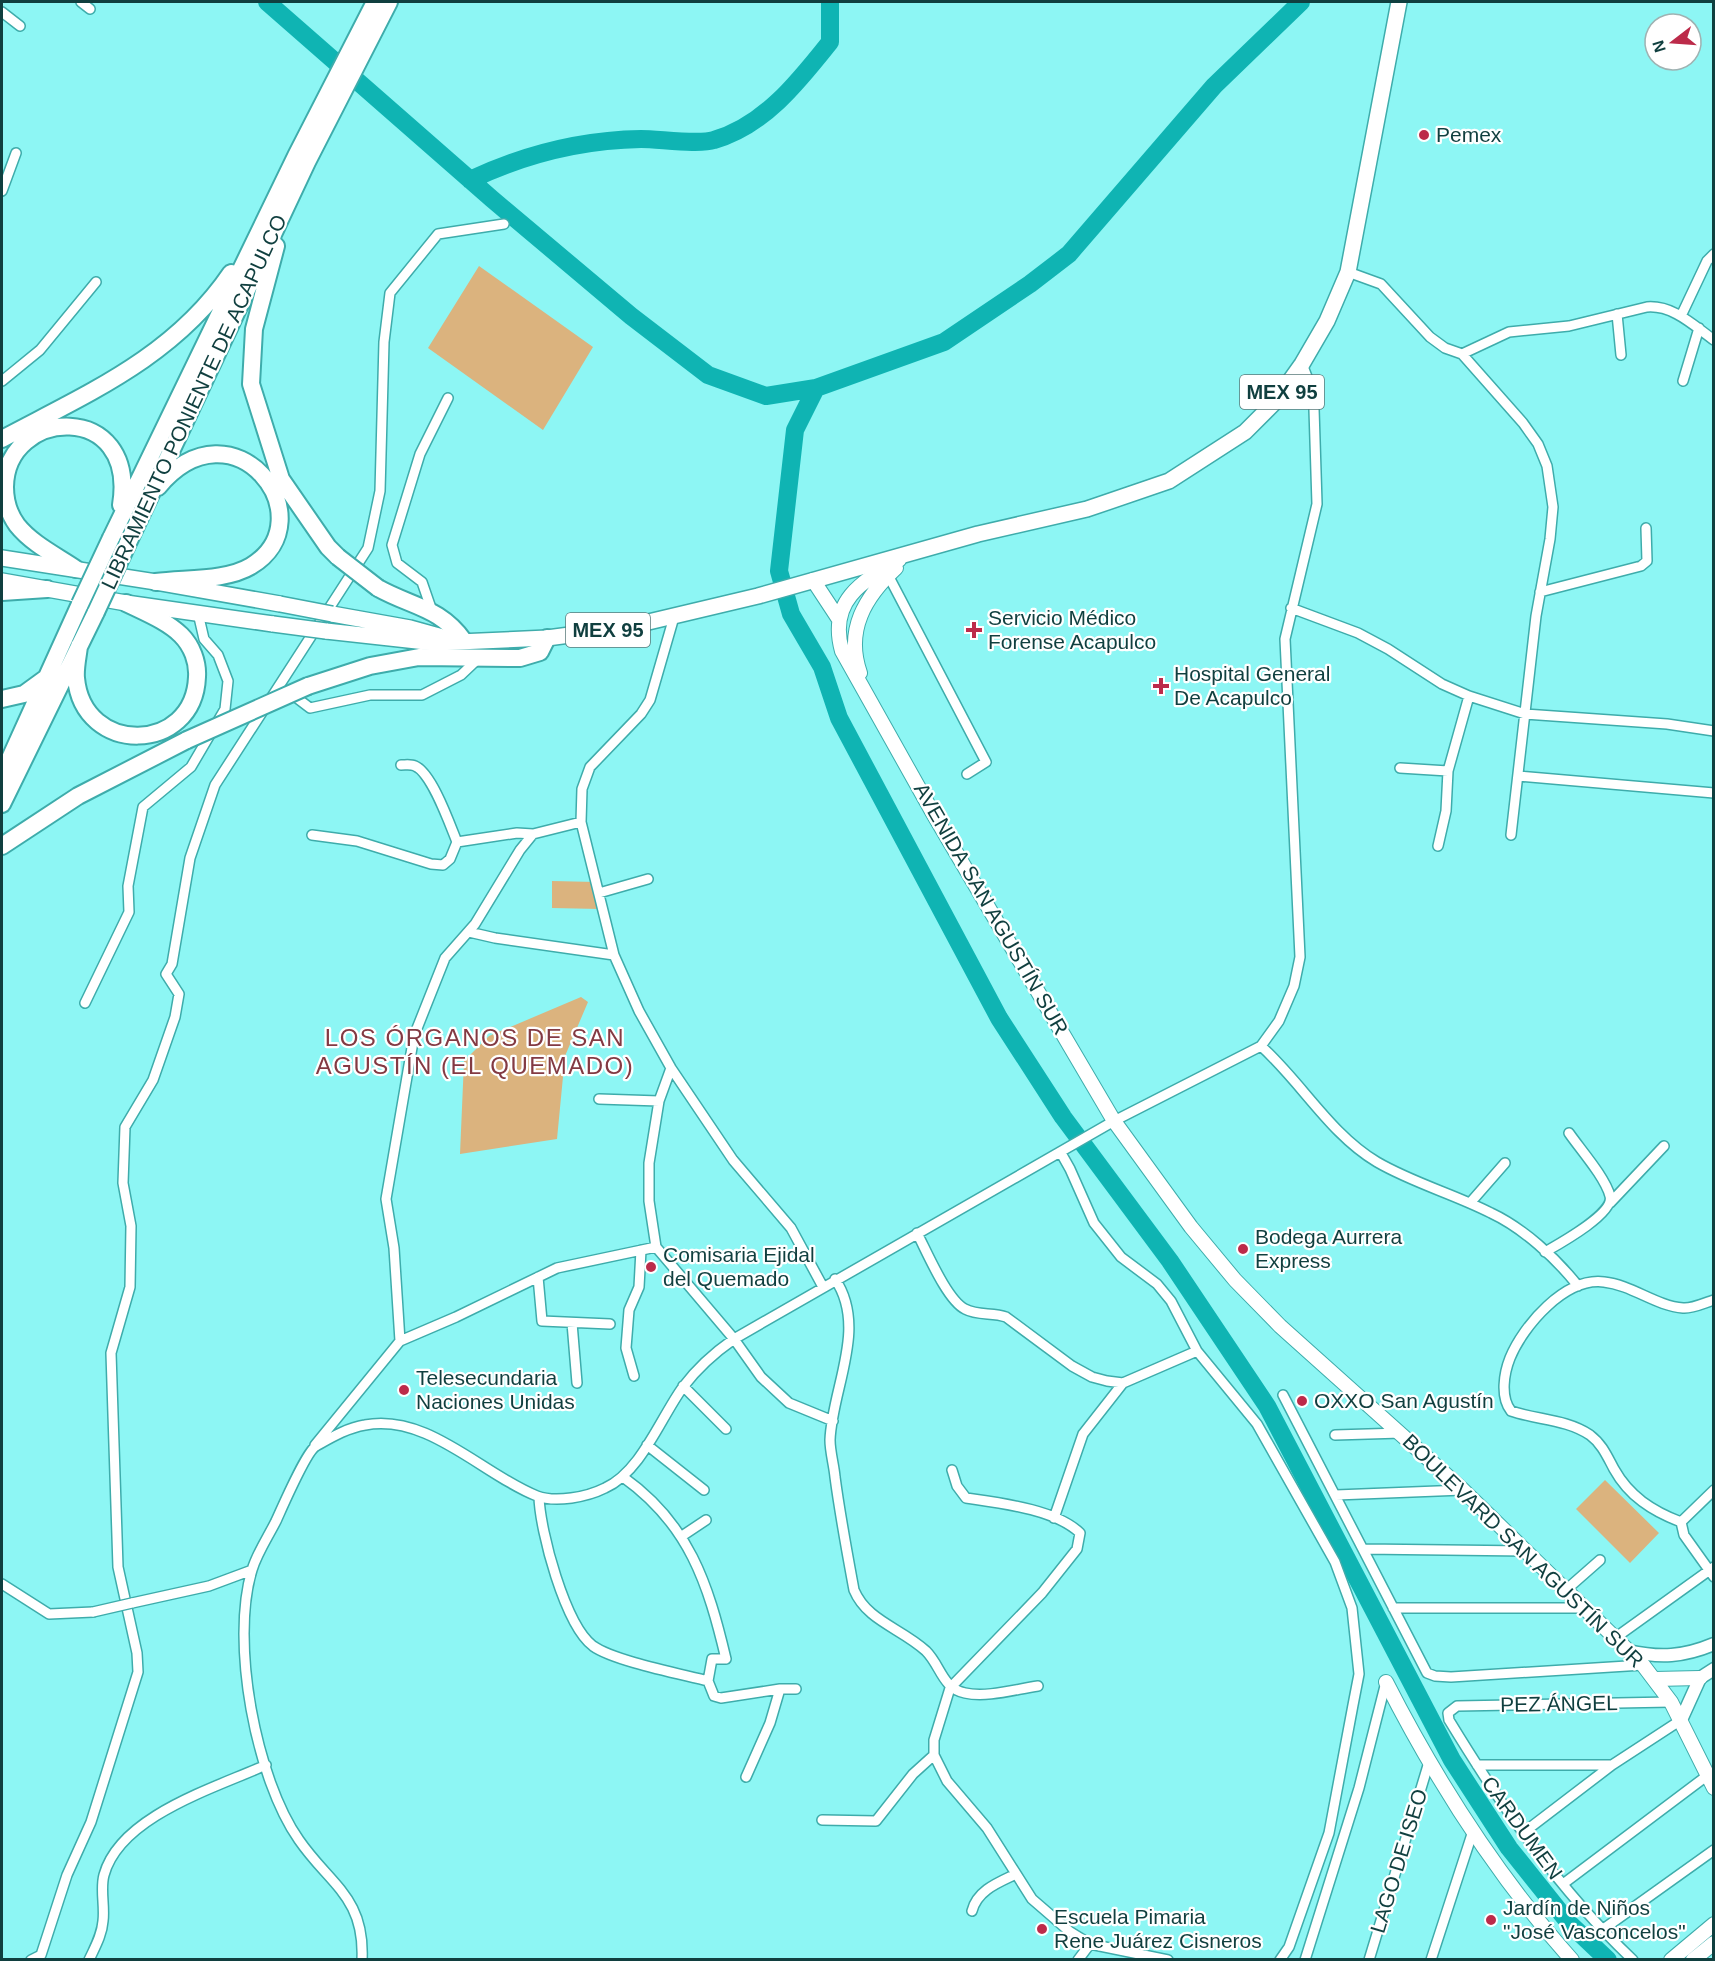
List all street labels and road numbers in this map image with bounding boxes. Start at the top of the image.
street label: LIBRAMIENTO PONIENTE DE ACAPULCO [96,211,291,593]
road number: MEX 95 [1240,375,1324,409]
road number: MEX 95 [566,613,650,647]
street label: AVENIDA SAN AGUSTÍN SUR [910,779,1073,1039]
street label: BOULEVARD SAN AGUSTÍN SUR [1398,1429,1648,1672]
street label: PEZ ÁNGEL [1500,1691,1618,1716]
street label: CARDUMEN [1477,1772,1567,1884]
street label: LAGO DE ISEO [1366,1786,1431,1936]

